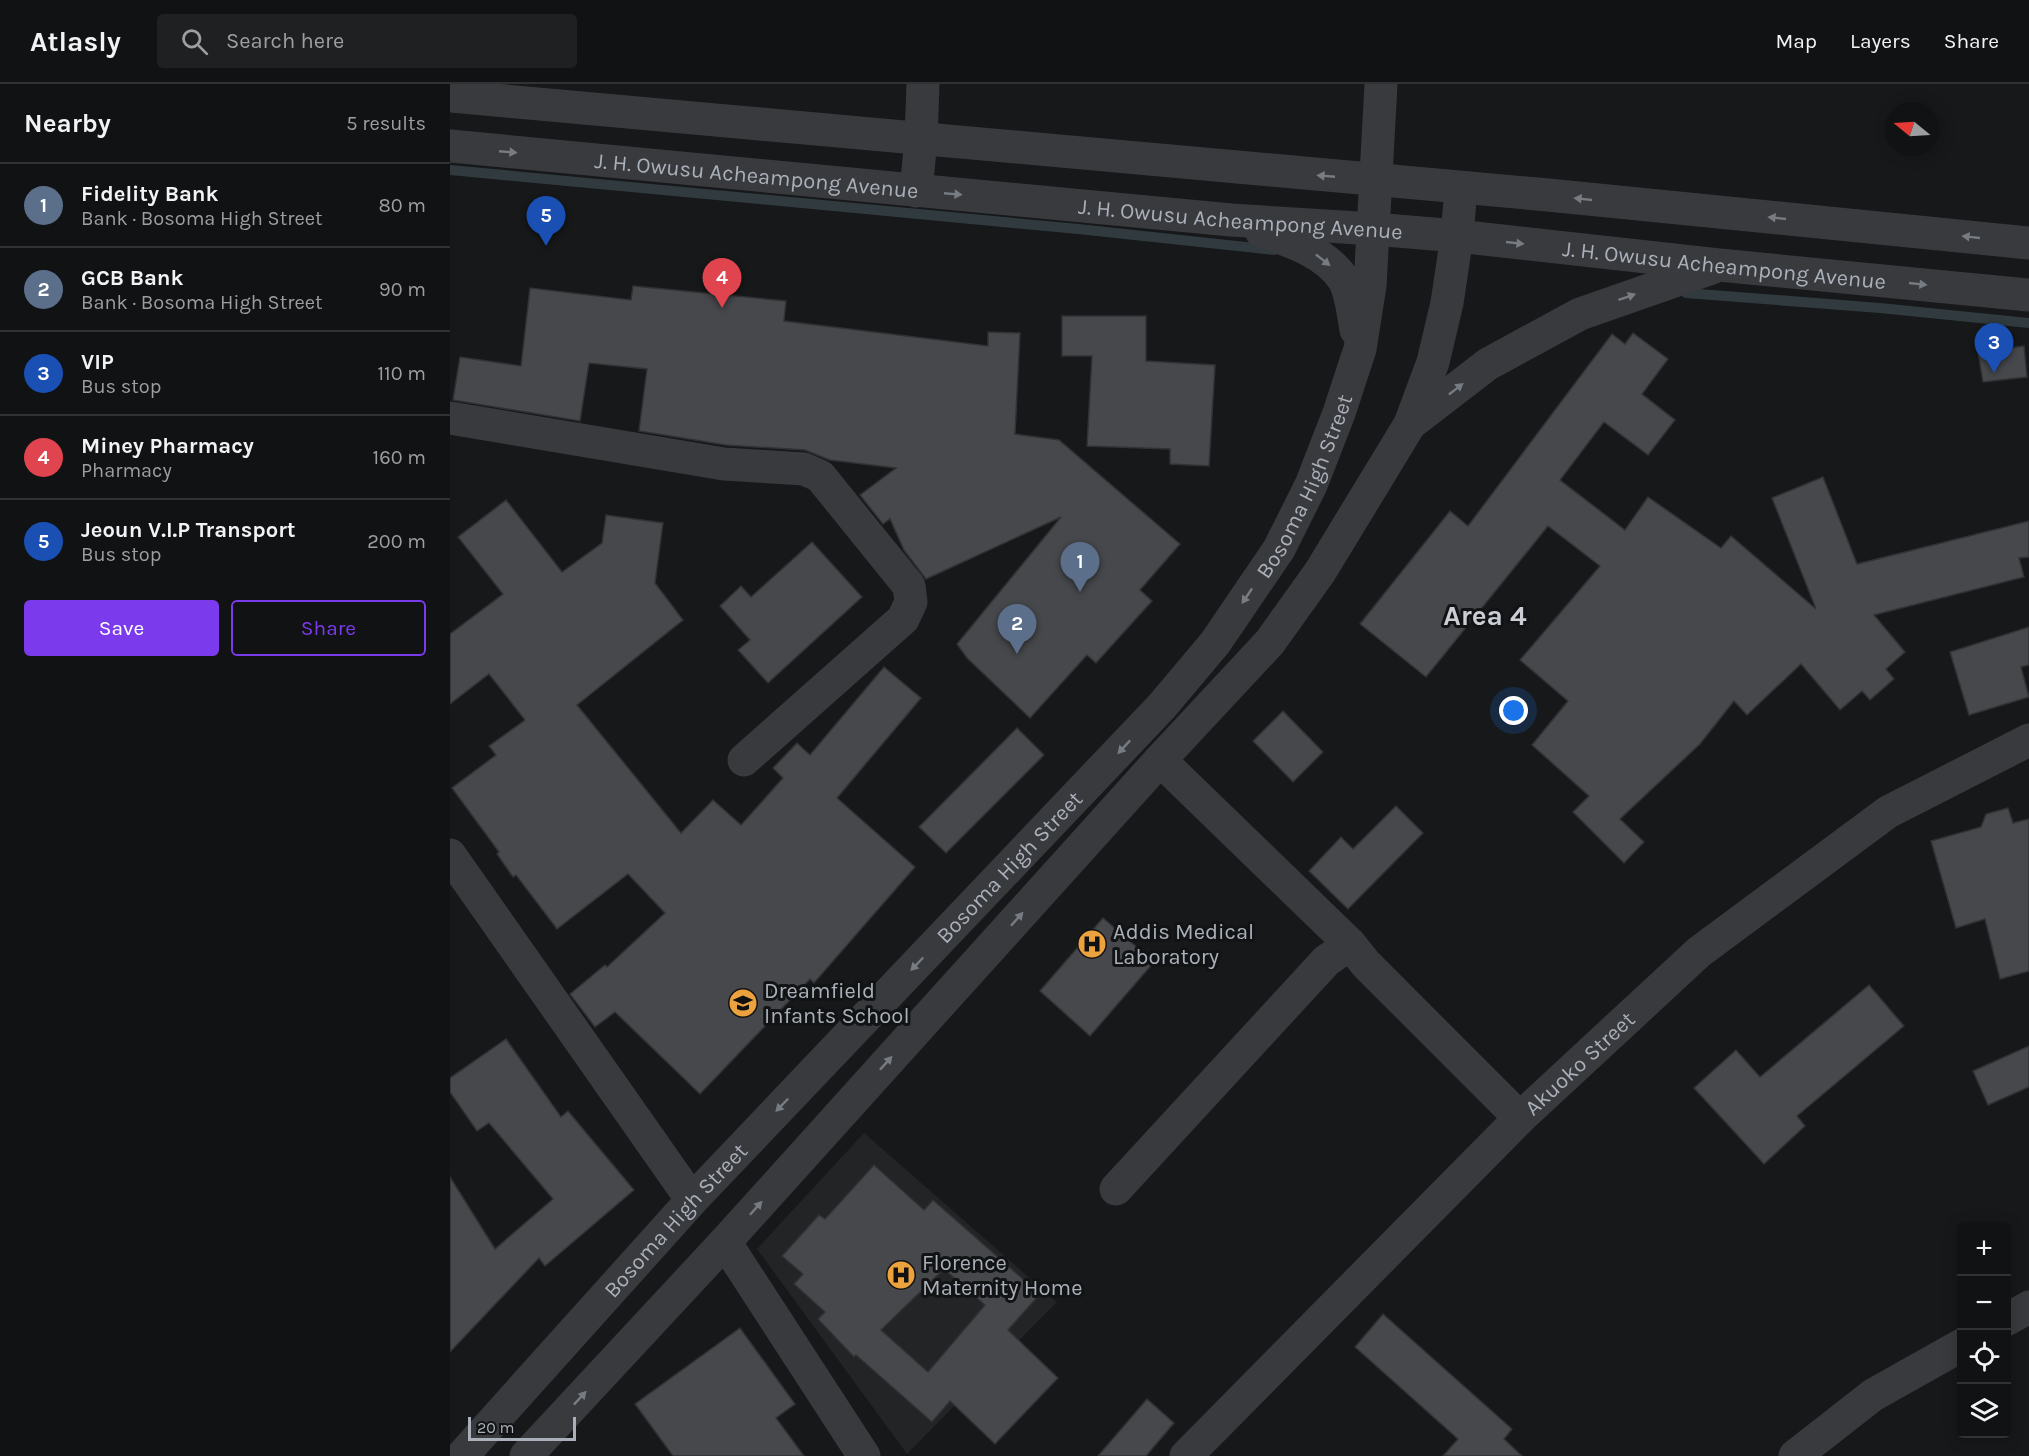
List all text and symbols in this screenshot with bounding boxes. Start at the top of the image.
search box [157,14,577,68]
text: Atlasly [30,25,121,58]
icon: search [178,25,211,58]
text: Search here [226,28,344,54]
text: Map [1775,29,1817,53]
text: Layers [1850,29,1911,53]
text: Share [1944,29,1999,53]
north arrow [1885,102,1939,156]
text: Nearby [24,108,111,139]
text: 5 results [346,112,426,135]
one-way arrow [499,147,518,157]
street label: J. H. Owusu Acheampong Avenue [593,148,920,204]
one-way arrow [1316,171,1335,180]
text: Fidelity Bank [81,181,219,207]
one-way arrow [944,189,963,199]
text: 1 [40,194,47,217]
text: 80 m [378,194,426,217]
street label: J. H. Owusu Acheampong Avenue [1077,194,1404,245]
one-way arrow [1573,194,1592,204]
pin: 5 [526,196,566,246]
text: Bank · Bosoma High Street [81,207,322,230]
one-way arrow [1767,213,1786,223]
one-way arrow [1961,232,1980,242]
street label: J. H. Owusu Acheampong Avenue [1561,236,1887,295]
one-way arrow [1506,238,1525,248]
one-way arrow [1315,253,1331,266]
pin: 4 [702,258,742,308]
text: GCB Bank [81,265,184,291]
text: 2 [37,278,50,301]
text: 90 m [379,278,426,301]
one-way arrow [1909,279,1928,289]
text: Bank · Bosoma High Street [81,291,322,314]
one-way arrow [1618,292,1636,302]
pin: 3 [1974,324,2014,373]
text: VIP [81,349,114,375]
text: 3 [37,362,50,385]
text: 110 m [377,362,426,385]
text: Bus stop [81,375,161,398]
one-way arrow [1449,383,1464,395]
street label: Bosoma High Street [1251,391,1358,583]
text: Miney Pharmacy [81,433,254,459]
text: 4 [38,446,49,469]
text: 160 m [373,446,426,469]
text: Pharmacy [81,459,172,482]
text: Jeoun V.I.P Transport [81,517,296,543]
text: 5 [38,530,49,553]
text: 200 m [367,530,426,553]
pin: 1 [1060,542,1100,592]
text: Bus stop [81,543,161,566]
one-way arrow [1241,588,1252,604]
district label: Area 4 [1443,599,1527,632]
button: Save [24,600,219,656]
button: Share [231,600,426,656]
pin: 2 [998,604,1036,654]
your location [1499,696,1528,725]
one-way arrow [1118,739,1131,754]
street label: Bosoma High Street [931,786,1088,949]
one-way arrow [1010,911,1024,926]
place label: Addis Medical Laboratory [1113,919,1254,970]
hospital icon: Addis Medical Laboratory [1076,928,1108,960]
one-way arrow [910,957,924,972]
place label: Dreamfield Infants School [764,978,910,1029]
school or university icon: Dreamfield Infants School [727,987,759,1019]
street label: Akuoko Street [1520,1006,1640,1121]
one-way arrow [879,1056,893,1071]
one-way arrow [775,1098,789,1113]
street label: Bosoma High Street [599,1138,753,1303]
one-way arrow [748,1201,762,1215]
map controls [1957,1222,2011,1438]
button: + [1957,1222,2011,1276]
place label: Florence Maternity Home [922,1250,1082,1301]
hospital icon: Florence Maternity Home [885,1259,917,1291]
button: − [1957,1276,2011,1330]
button: locate [1957,1330,2011,1384]
button: layers [1957,1384,2011,1438]
one-way arrow [573,1391,587,1405]
scale bar [468,1414,576,1442]
text: 20 m [477,1418,515,1437]

